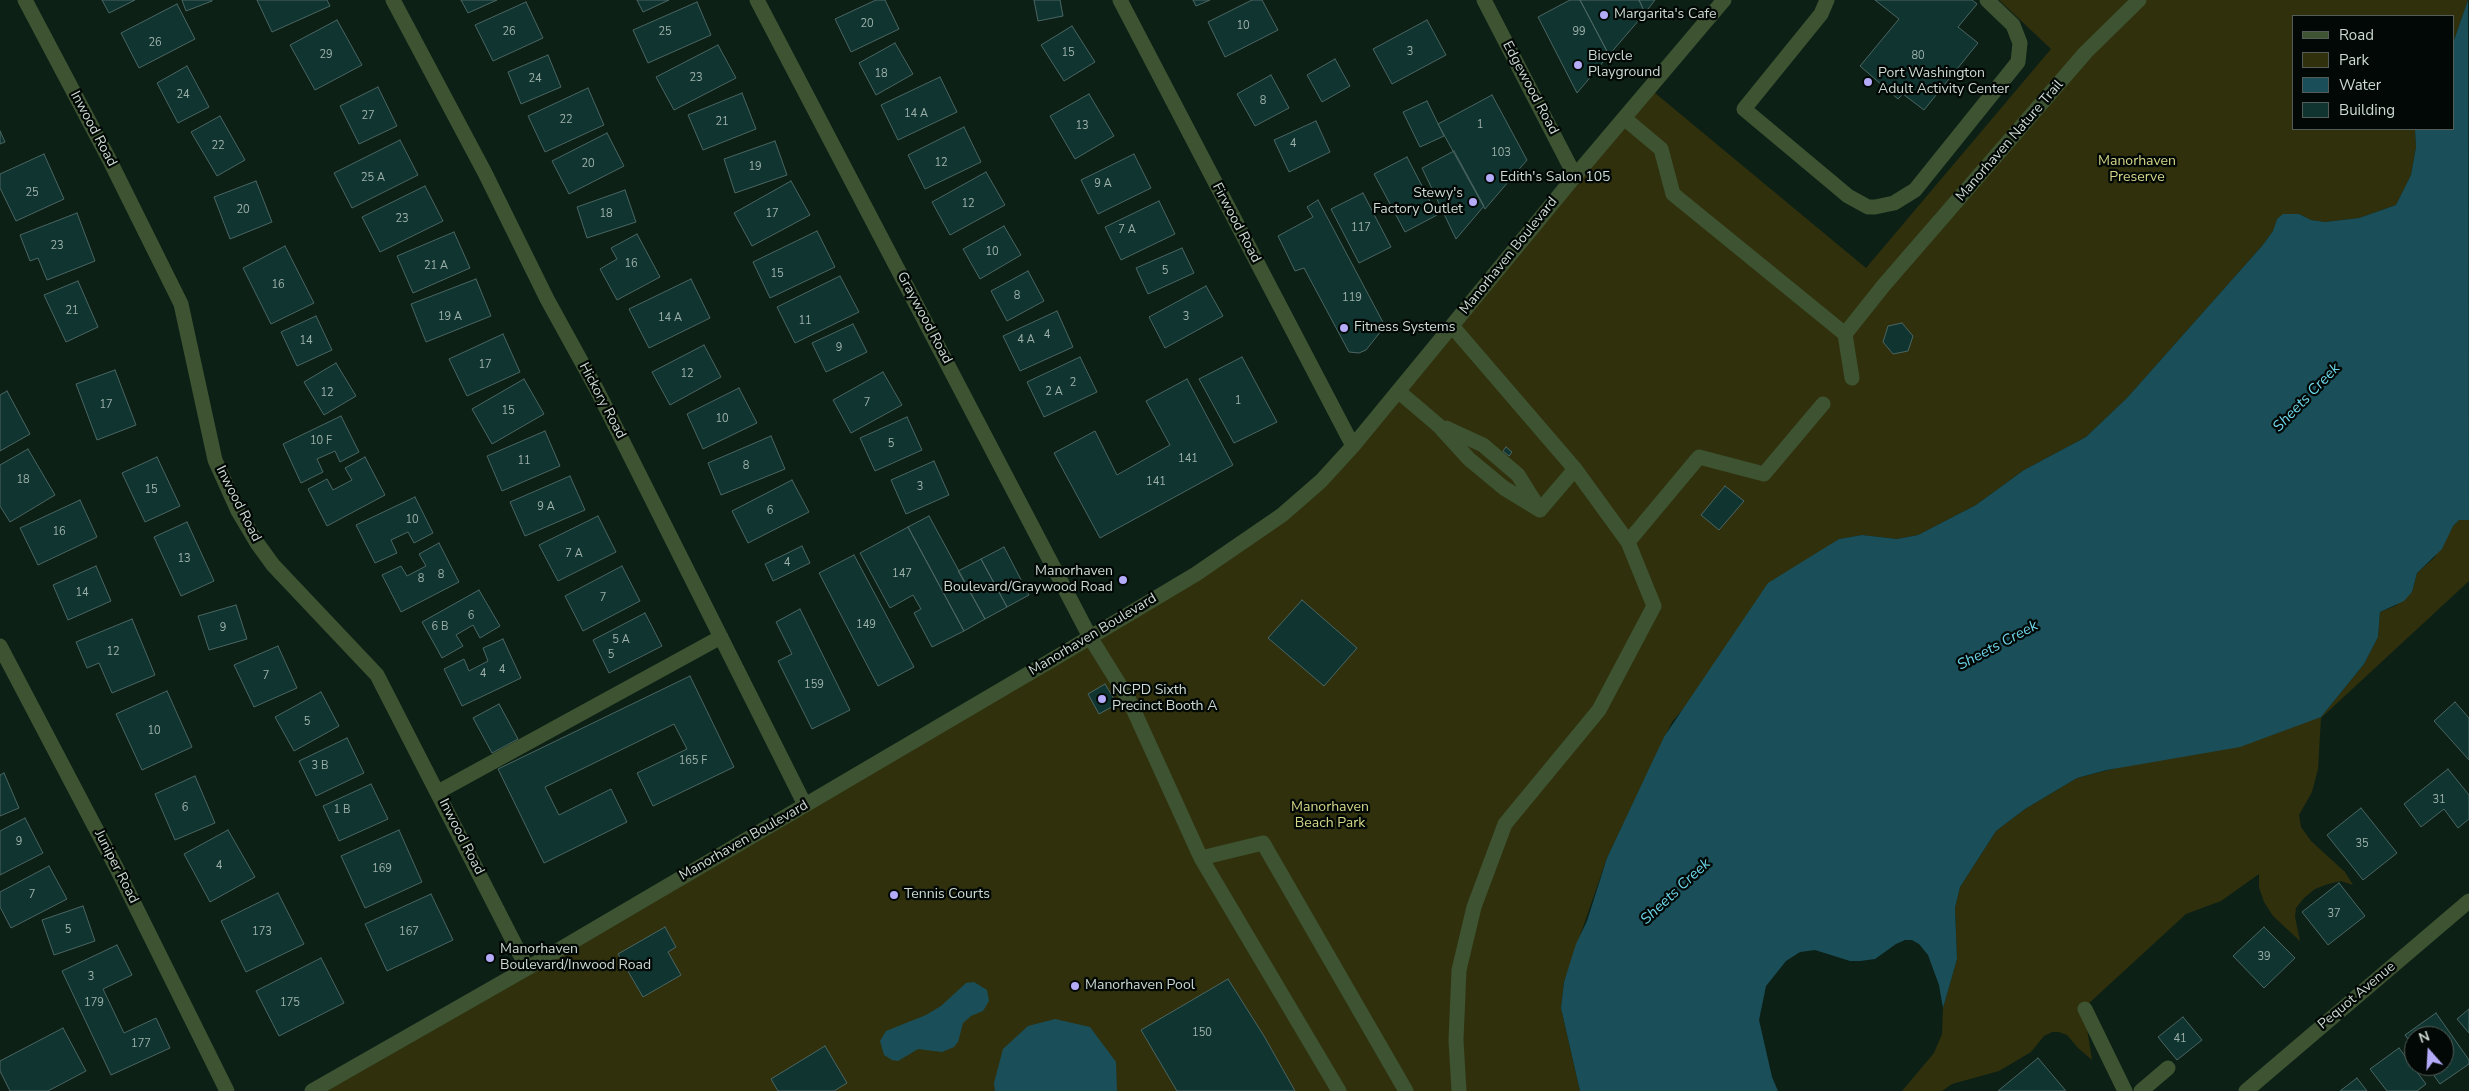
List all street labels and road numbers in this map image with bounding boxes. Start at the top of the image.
street label: Edgewood Road [1498,38,1562,138]
street label: Manorhaven Nature Trail [1953,77,2067,205]
street label: Inwood Road [66,88,120,170]
street label: Firwood Road [1208,180,1264,266]
street label: Manorhaven Boulevard [1457,194,1561,318]
street label: Graywood Road [893,269,955,367]
street label: Hickory Road [575,360,629,442]
street label: Inwood Road [212,463,264,545]
street label: Manorhaven Boulevard [1026,590,1160,680]
street label: Inwood Road [435,796,487,878]
street label: Manorhaven Boulevard [677,797,811,885]
street label: Juniper Road [90,827,142,907]
street label: Pequot Avenue [2315,959,2399,1033]

